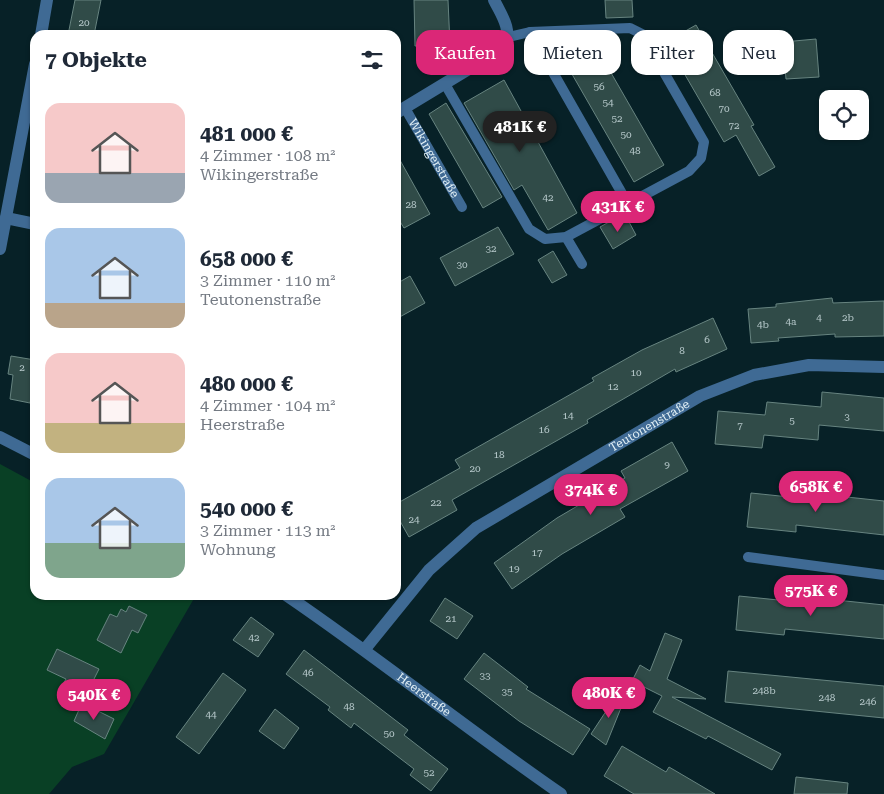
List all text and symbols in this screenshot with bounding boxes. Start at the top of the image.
house number: 20 [78,17,90,28]
chip: Kaufen [416,30,514,75]
chip: Mieten [524,30,621,75]
chip: Filter [631,30,713,75]
chip: Neu [723,30,794,75]
icon: filters [358,46,386,74]
text: 7 Objekte [45,48,147,72]
house number: 56 [593,81,605,92]
house number: 68 [709,87,721,98]
map controls [819,90,869,140]
button: locate [819,90,869,140]
house number: 54 [602,97,614,108]
house number: 70 [718,103,730,114]
pin: 481K € [479,110,561,153]
house number: 52 [611,113,623,124]
street label: Wikingerstraße [406,116,462,201]
text: 481K € [494,117,546,136]
house number: 72 [728,120,740,131]
text: 481 000 € [200,122,293,146]
icon: home [85,123,145,183]
house number: 50 [620,129,632,140]
house number: 48 [629,145,641,156]
text: 4 Zimmer · 108 m² [200,146,335,165]
text: Wikingerstraße [200,165,318,184]
pin: 431K € [577,190,659,233]
house number: 42 [542,192,554,203]
text: 431K € [592,197,644,216]
house number: 28 [405,199,417,210]
house number: 32 [485,243,497,254]
text: 658 000 € [200,247,293,271]
icon: home [85,248,145,308]
house number: 30 [456,259,468,270]
text: 3 Zimmer · 110 m² [200,271,335,290]
text: Teutonenstraße [200,290,321,309]
house number: 4 [816,312,822,323]
house number: 2b [842,312,854,323]
house number: 4a [785,316,797,327]
house number: 4b [757,319,769,330]
house number: 6 [704,334,710,345]
house number: 8 [679,345,685,356]
house number: 2 [19,362,25,373]
house number: 10 [630,367,642,378]
text: 480 000 € [200,372,293,396]
icon: home [85,373,145,433]
house number: 12 [607,381,619,392]
text: 4 Zimmer · 104 m² [200,396,335,415]
street label: Teutonenstraße [607,397,692,455]
house number: 14 [562,410,574,421]
house number: 3 [844,411,850,422]
text: Heerstraße [200,415,285,434]
house number: 5 [789,415,795,426]
house number: 7 [737,420,743,431]
house number: 16 [538,424,550,435]
house number: 18 [493,449,505,460]
house number: 9 [664,459,670,470]
house number: 20 [469,463,481,474]
pin: 658K € [775,470,857,513]
pin: 374K € [550,474,632,516]
text: 658K € [790,477,842,496]
text: 374K € [565,480,617,499]
text: 540 000 € [200,497,293,521]
house number: 22 [430,497,442,508]
icon: home [85,498,145,558]
house number: 24 [408,514,420,525]
text: 3 Zimmer · 113 m² [200,521,335,540]
text: Wohnung [200,540,275,559]
house number: 17 [531,547,543,558]
house number: 19 [508,563,520,574]
pin: 575K € [770,574,852,617]
text: 575K € [785,581,837,600]
house number: 21 [445,613,457,624]
house number: 42 [248,632,260,643]
house number: 46 [302,667,314,678]
street label: Heerstraße [394,670,454,719]
house number: 33 [479,670,491,681]
pin: 480K € [568,676,650,719]
pin: 540K € [53,678,135,721]
text: 480K € [583,683,635,702]
text: 540K € [68,685,120,704]
house number: 248b [752,685,776,696]
house number: 35 [501,686,513,697]
house number: 248 [819,692,836,703]
house number: 246 [860,696,877,707]
house number: 48 [343,701,355,712]
house number: 44 [205,709,217,720]
house number: 50 [383,728,395,739]
house number: 52 [423,767,435,778]

